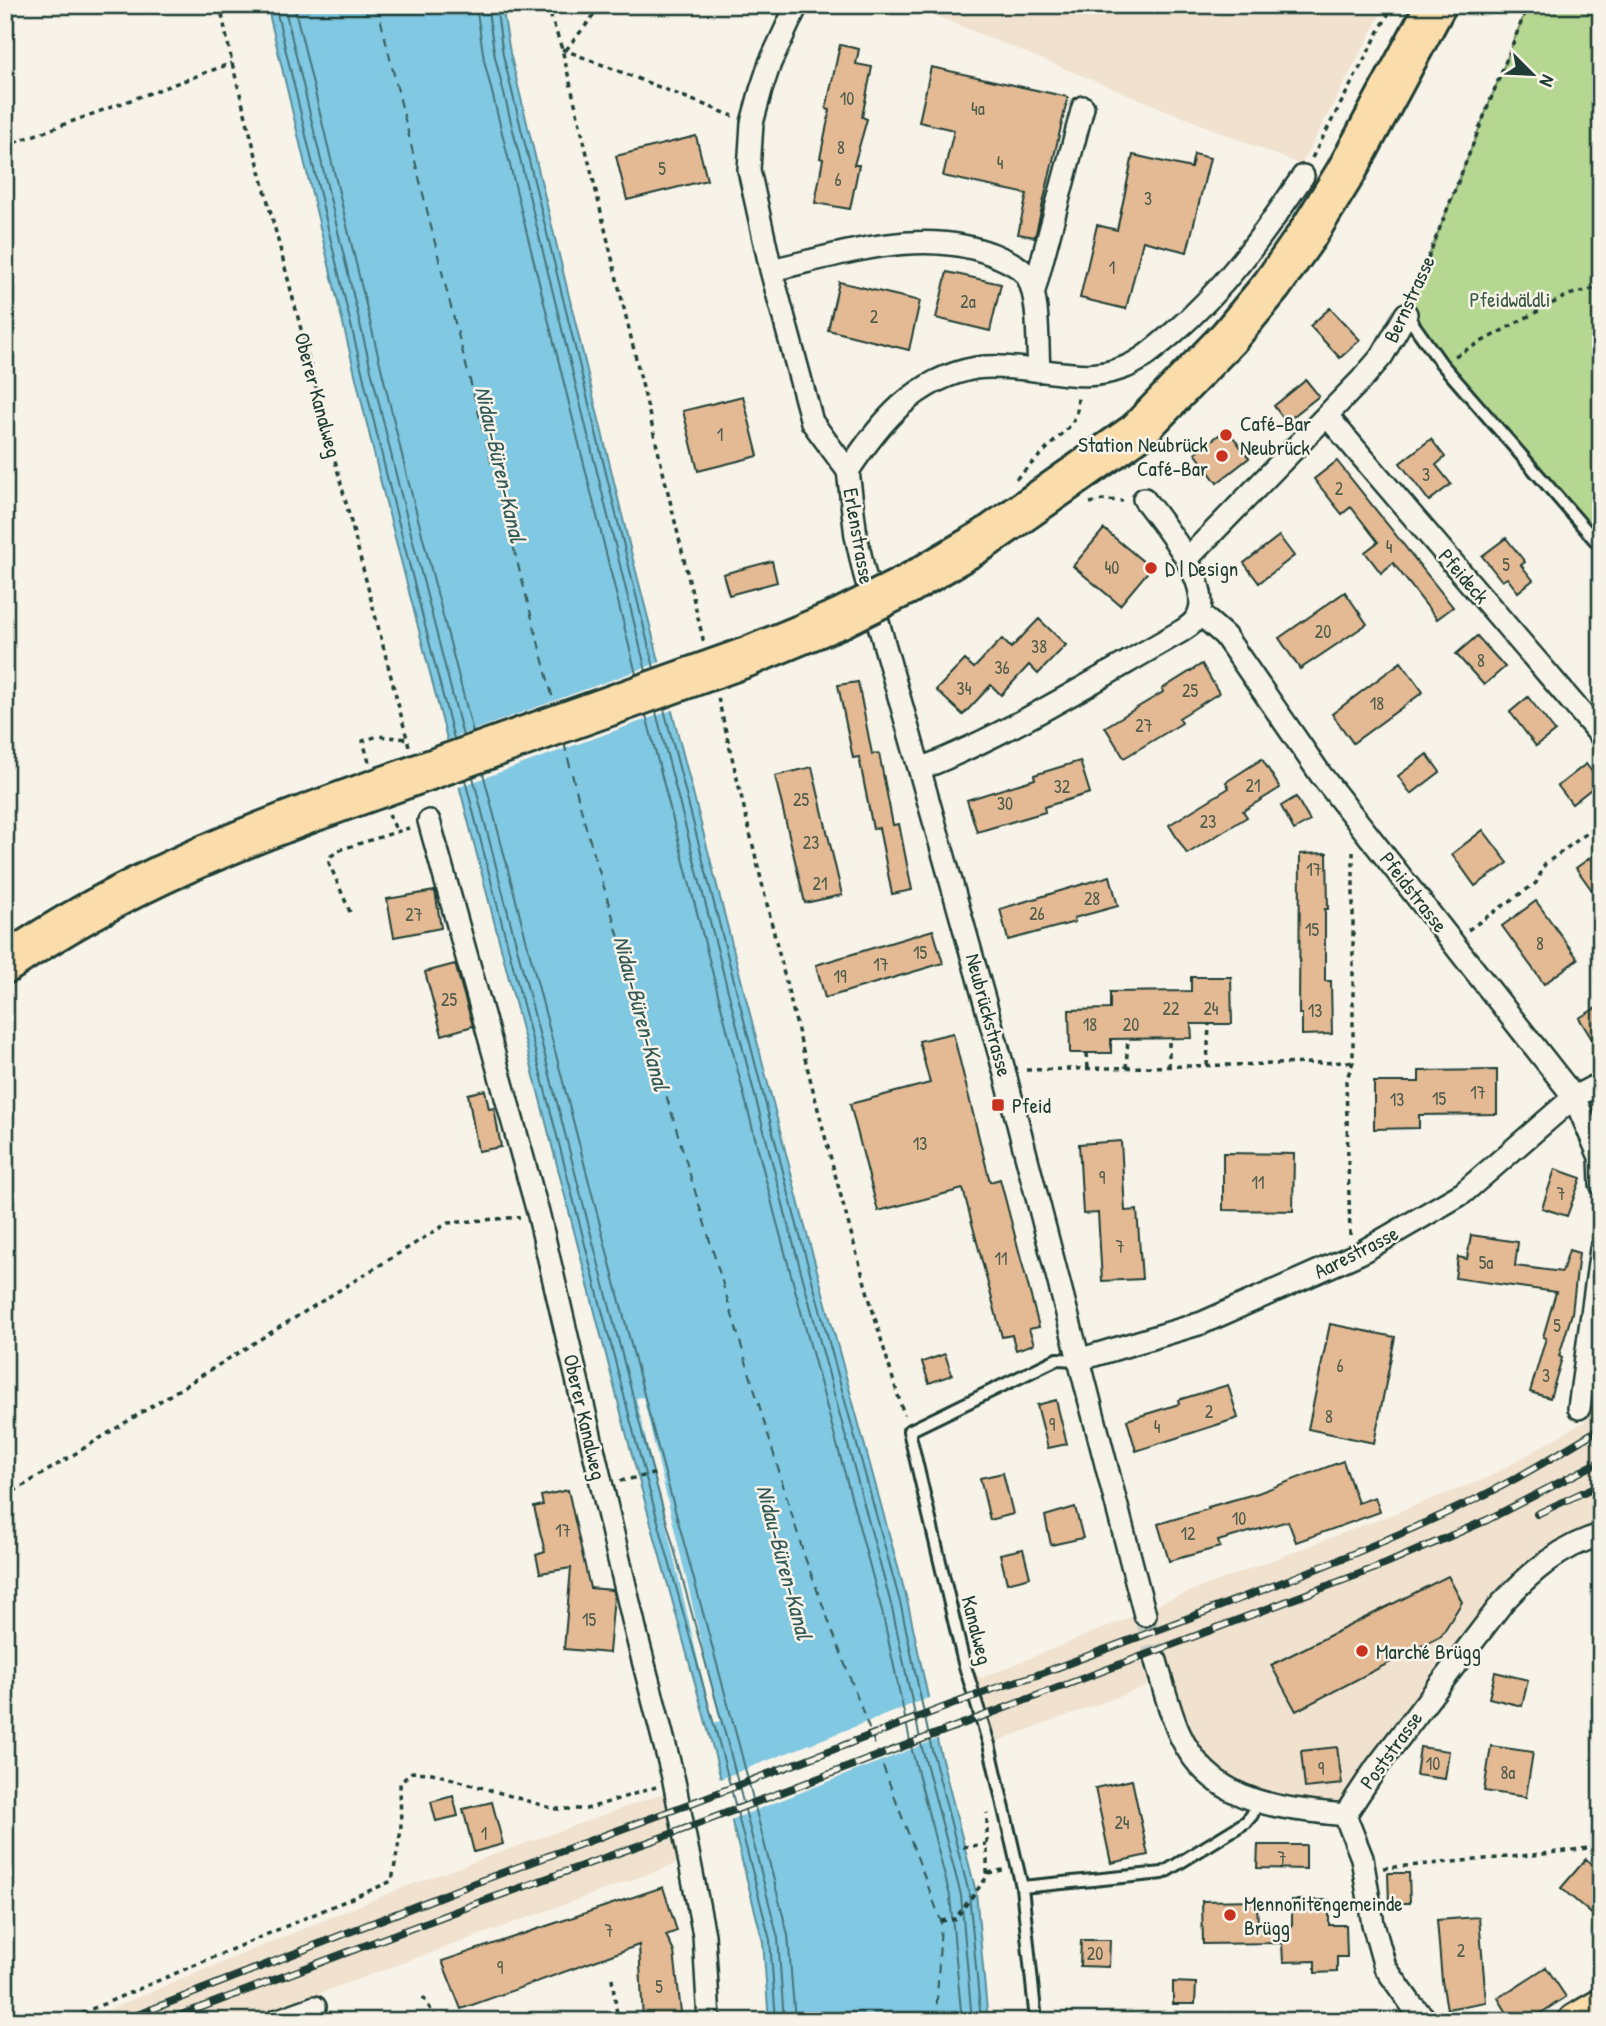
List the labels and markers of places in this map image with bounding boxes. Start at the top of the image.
place label: Café-Bar Neubrück [1240,409,1311,462]
marker: Café-Bar Neubrück [1218,427,1234,443]
place label: Station Neubrück Café-Bar [1078,430,1208,483]
marker: Station Neubrück Café-Bar [1214,448,1230,464]
place label: D | Design [1165,554,1238,583]
marker: D | Design [1143,560,1159,576]
place label: Pfeid [1012,1091,1051,1120]
marker: Pfeid [990,1097,1006,1113]
place label: Marché Brügg [1376,1637,1481,1666]
marker: Marché Brügg [1354,1643,1370,1659]
place label: Mennonitengemeinde Brügg [1244,1889,1403,1942]
marker: Mennonitengemeinde Brügg [1222,1907,1238,1923]

